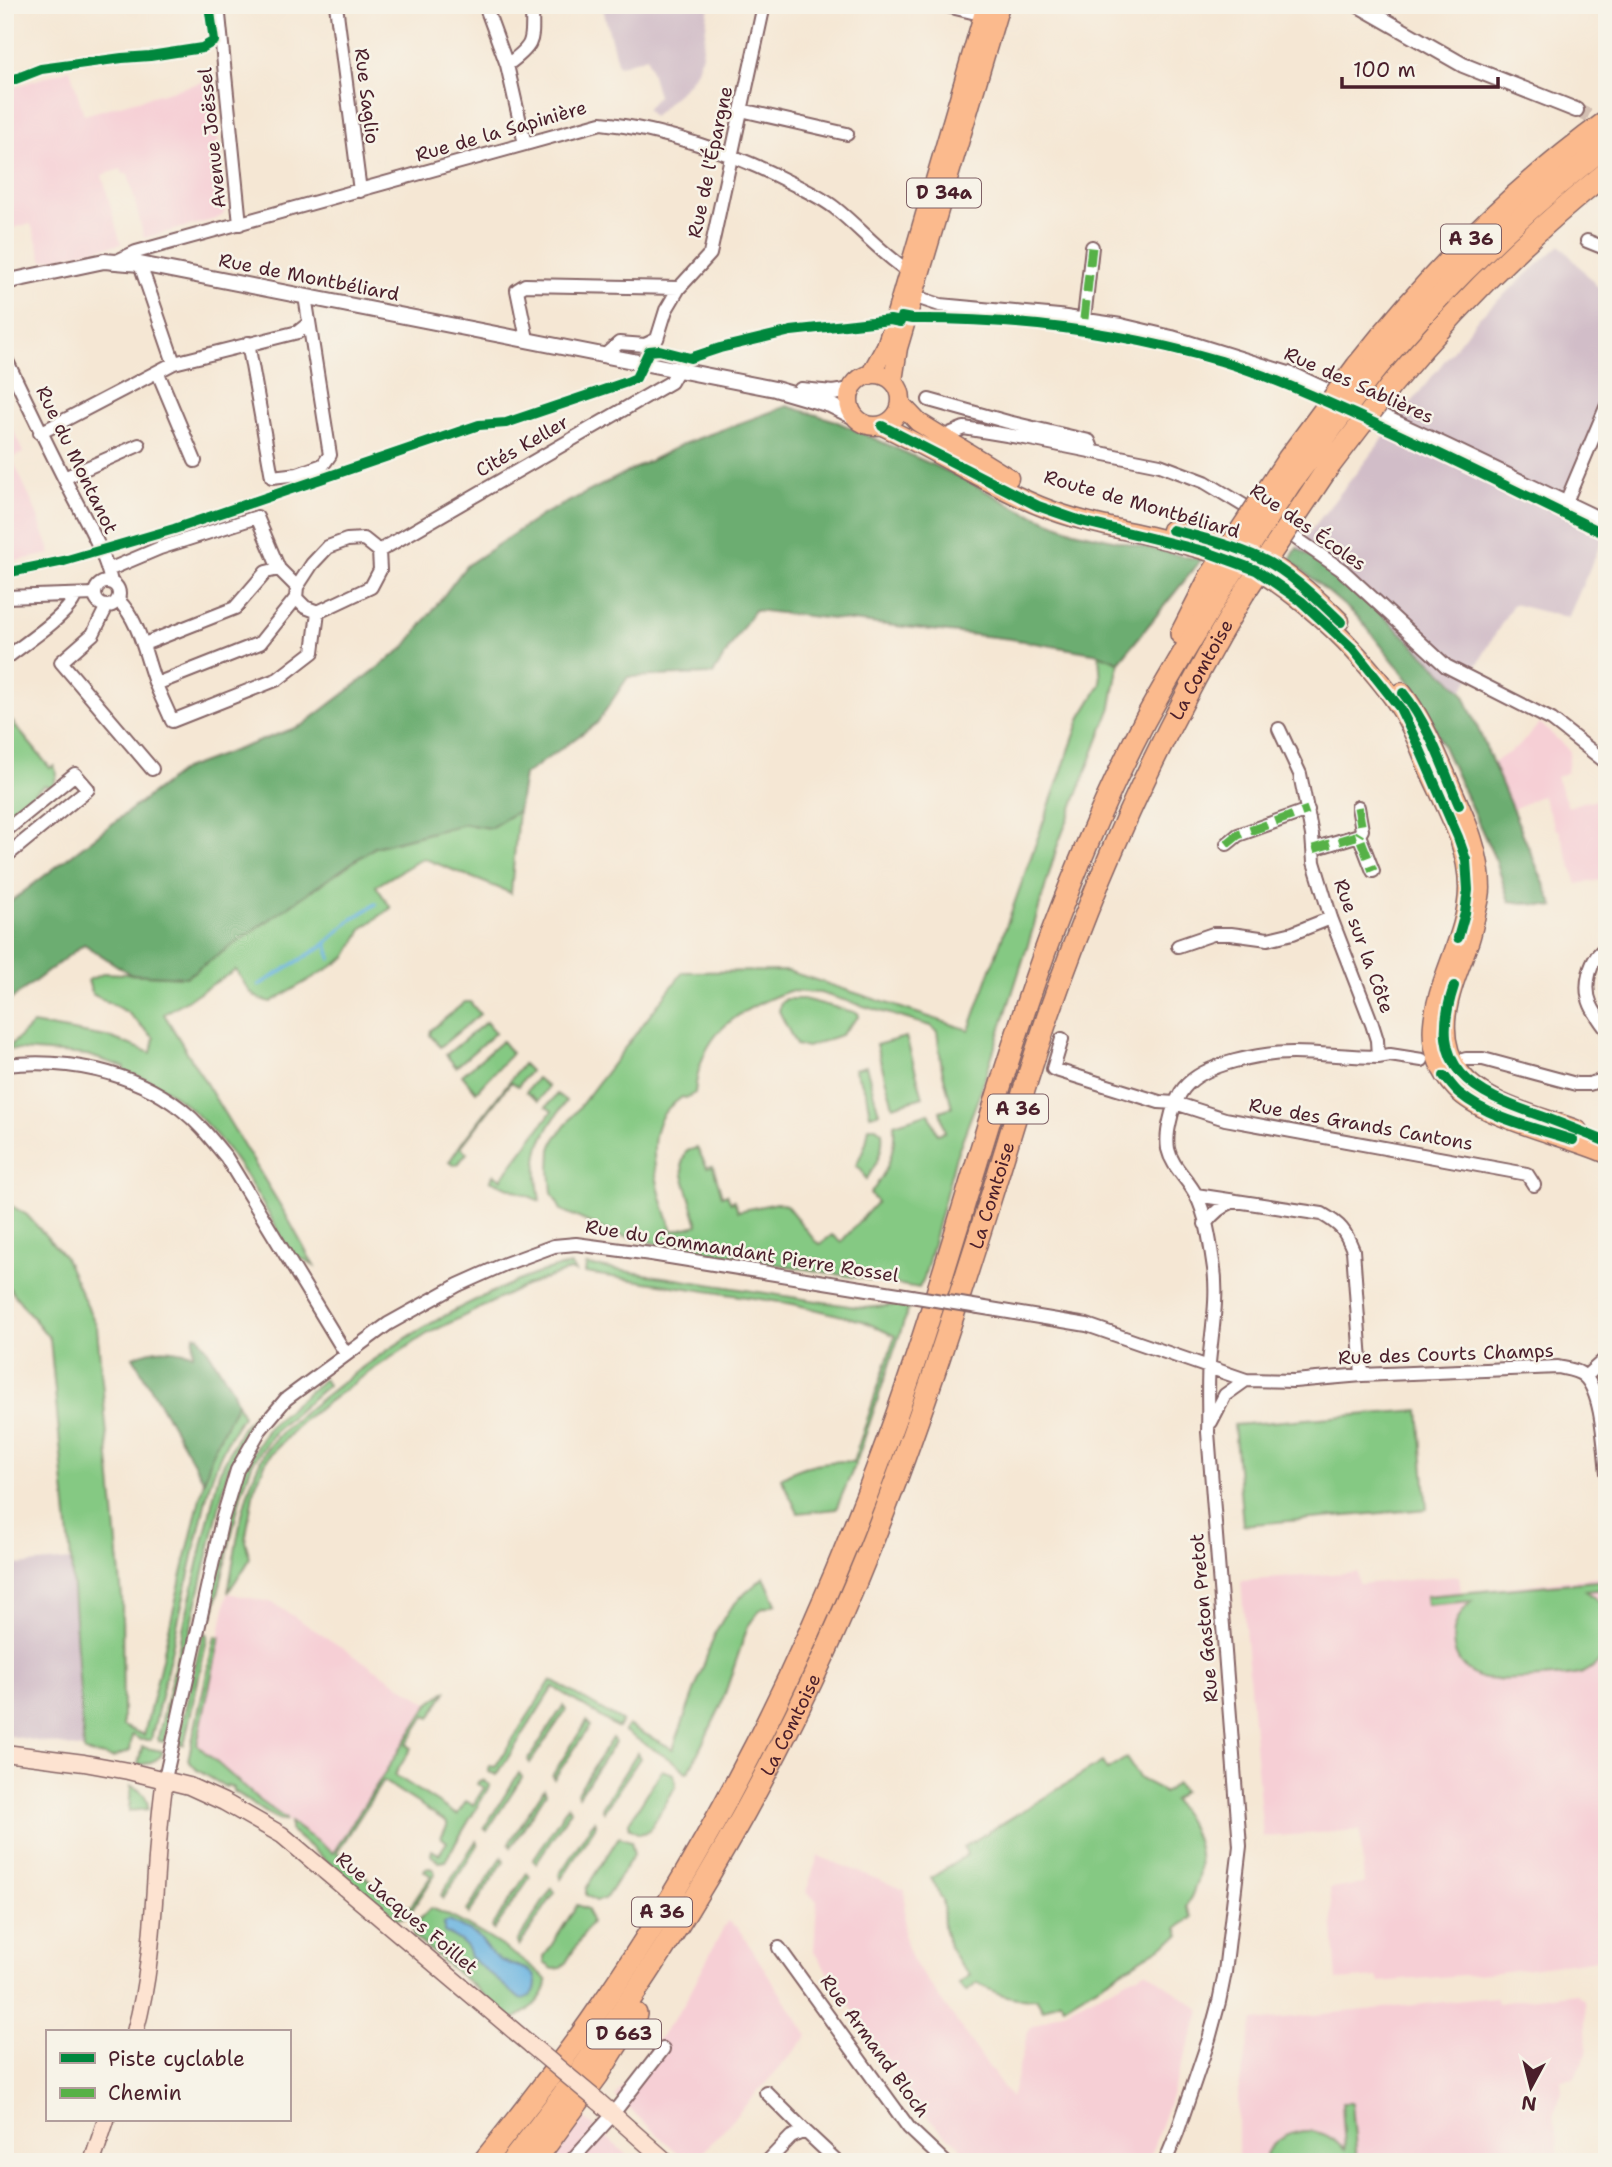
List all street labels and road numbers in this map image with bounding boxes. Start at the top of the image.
street label: Rue Saglio [349,47,385,145]
street label: Avenue Joëssel [192,66,232,209]
street label: Rue de l'Épargne [681,84,738,240]
street label: Rue de la Sapinière [412,95,590,167]
road number: D 34a [907,178,981,208]
road number: A 36 [1441,225,1501,254]
street label: Rue de Montbéliard [217,247,401,307]
street label: Rue des Sablières [1280,341,1438,429]
street label: Rue du Montanot [30,382,124,538]
street label: Cités Keller [471,409,573,483]
street label: Route de Montbéliard [1041,464,1243,544]
street label: Rue des Écoles [1245,477,1372,576]
street label: La Comtoise [1163,614,1238,724]
street label: Rue sur la Côte [1328,875,1400,1017]
street label: Rue des Grands Cantons [1247,1092,1475,1156]
road number: A 36 [988,1094,1048,1124]
street label: La Comtoise [963,1138,1020,1252]
street label: Rue du Commandant Pierre Rossel [583,1214,901,1288]
street label: Rue des Courts Champs [1338,1338,1554,1370]
street label: Rue Gaston Pretot [1184,1532,1224,1704]
street label: La Comtoise [754,1669,826,1780]
street label: Rue Jacques Foillet [331,1846,483,1980]
road number: A 36 [632,1898,692,1926]
street label: Rue Armand Bloch [815,1970,935,2122]
road number: D 663 [587,2020,661,2048]

